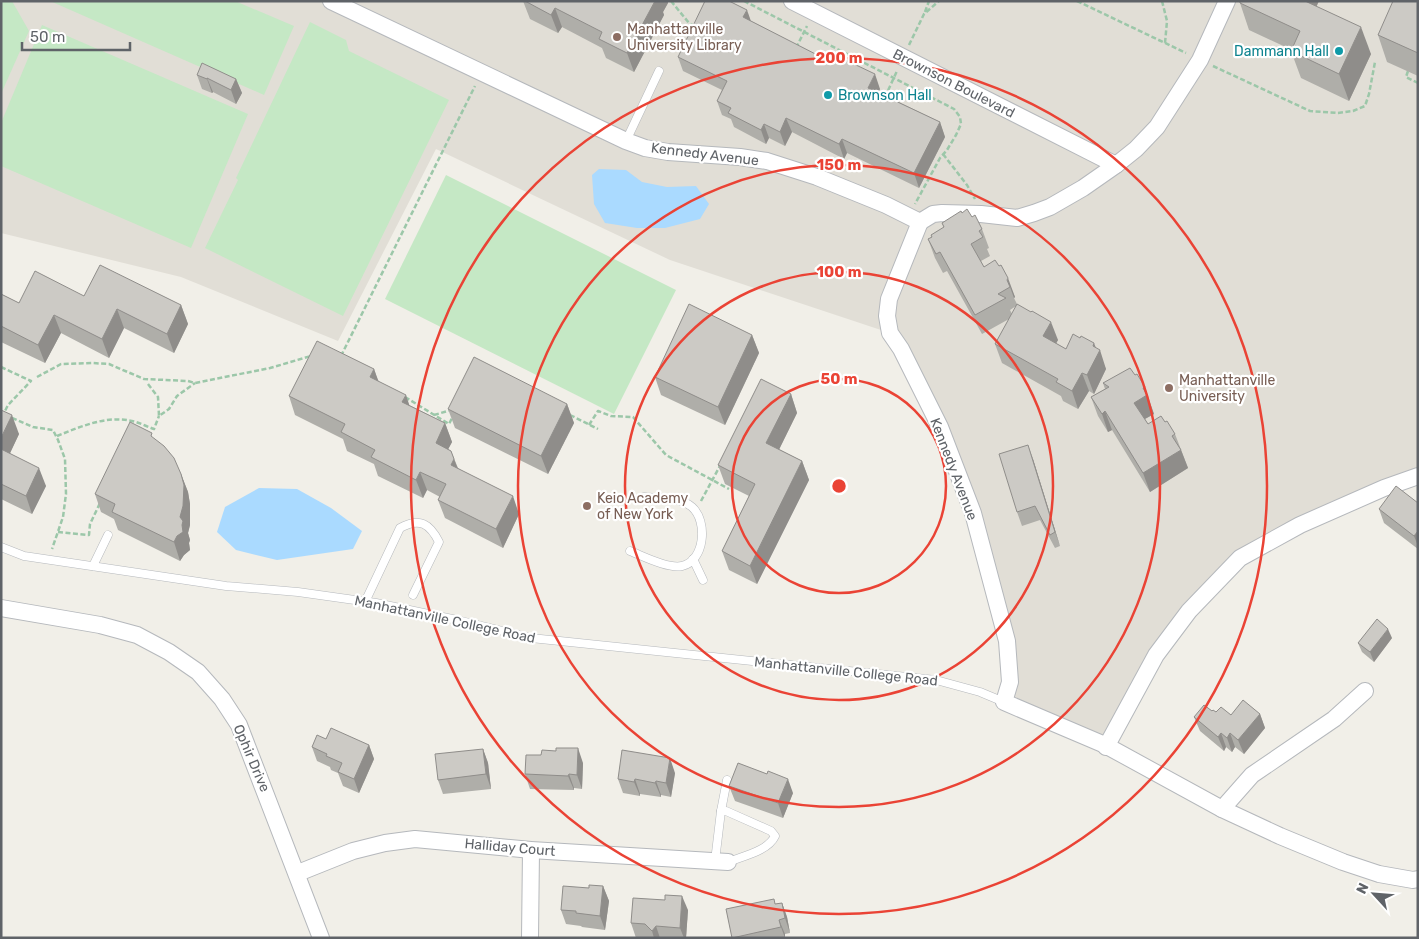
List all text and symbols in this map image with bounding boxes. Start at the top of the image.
scale bar [22,20,130,52]
place label: Manhattanville University Library [627,21,742,54]
text: 50 m [30,28,65,46]
marker: Manhattanville University Library [611,31,623,43]
place label: Dammann Hall [1234,43,1329,60]
street label: Brownson Boulevard [890,45,1018,122]
marker: Dammann Hall [1333,45,1345,57]
text: 200 m [815,49,863,67]
place label: Brownson Hall [838,87,932,104]
marker: Brownson Hall [822,89,834,101]
street label: Kennedy Avenue [650,139,760,170]
text: 150 m [817,156,861,174]
text: 100 m [817,263,861,281]
text: 50 m [821,370,857,388]
place label: Manhattanville University [1179,372,1275,405]
marker: Manhattanville University [1163,382,1175,394]
street label: Kennedy Avenue [926,416,981,523]
centre of rings [830,477,848,495]
place label: Keio Academy of New York [597,490,688,523]
marker: Keio Academy of New York [581,500,593,512]
street label: Manhattanville College Road [353,592,537,647]
street label: Manhattanville College Road [753,653,939,690]
street label: Ophir Drive [230,722,273,795]
street label: Halliday Court [464,835,557,860]
north arrow [1349,869,1399,919]
text: N [1353,880,1373,897]

